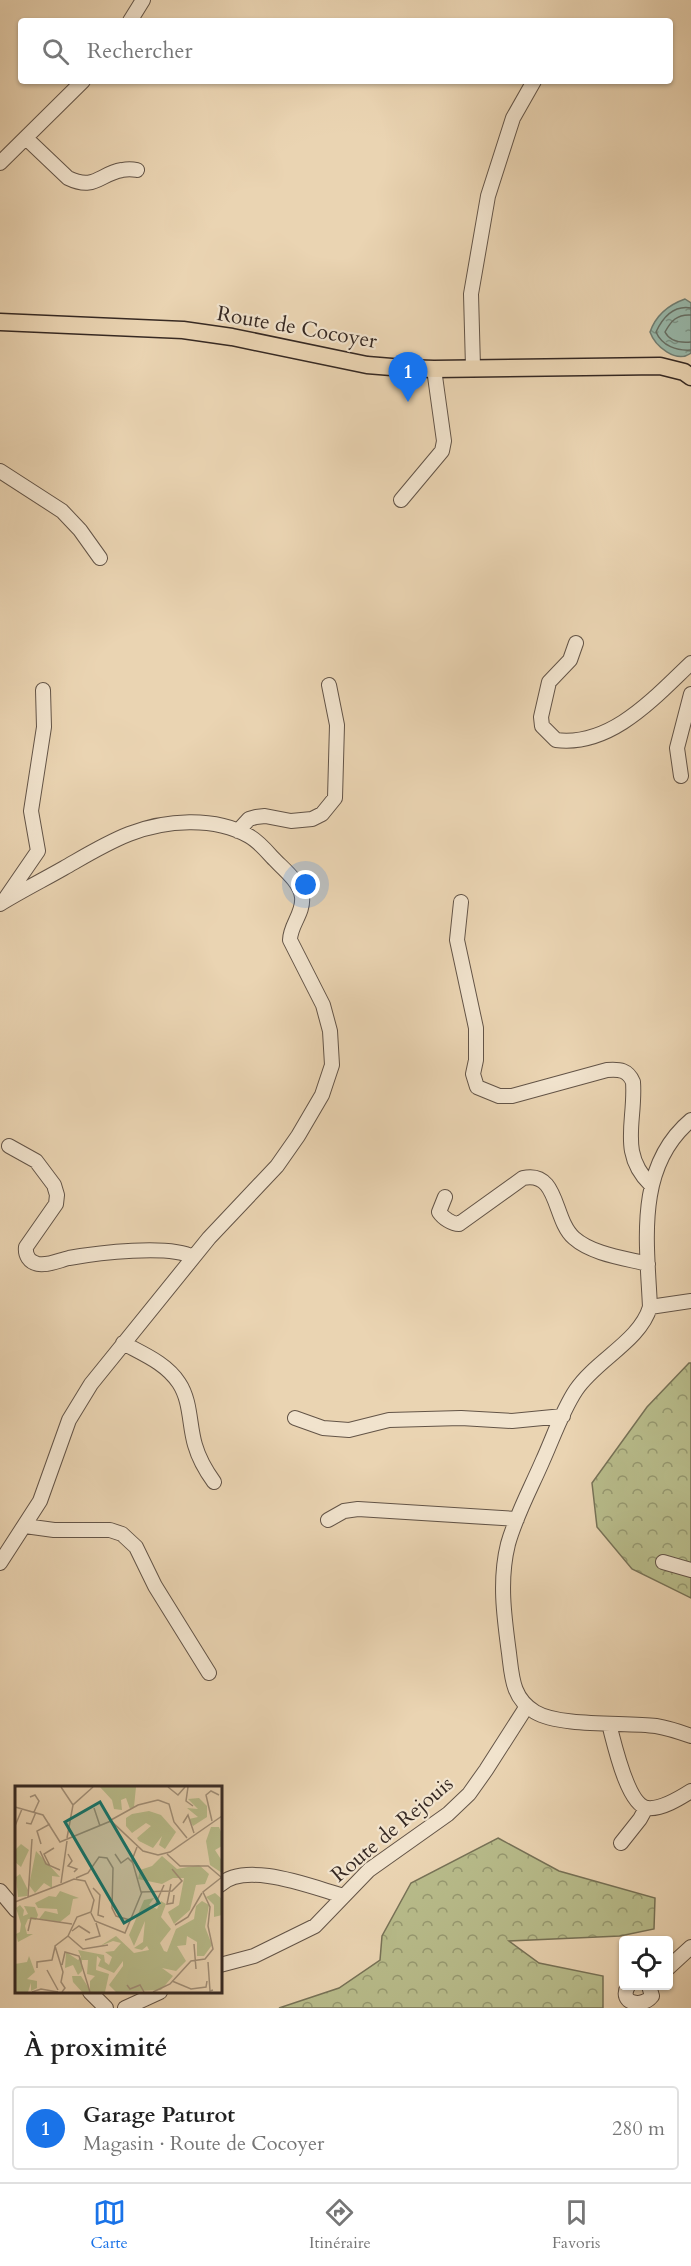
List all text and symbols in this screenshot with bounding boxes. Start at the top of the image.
search box [18,18,673,84]
icon: search [39,35,72,68]
text: Rechercher [87,36,192,66]
street label: Route de Cocoyer [215,299,380,356]
pin: 1 [388,352,428,402]
your location [291,870,320,899]
street label: Route de Rejouis [325,1770,460,1889]
inset map [15,1786,222,1993]
map controls [619,1936,673,1990]
button: locate [619,1936,673,1990]
text: À proximité [24,2030,167,2065]
text: Garage Paturot [83,2100,235,2130]
text: 1 [40,2115,51,2142]
text: 280 m [612,2115,665,2142]
text: Magasin · Route de Cocoyer [83,2130,324,2157]
tab: Carte [91,2196,128,2254]
tab: Itinéraire [309,2196,371,2254]
tab: Favoris [552,2196,600,2254]

